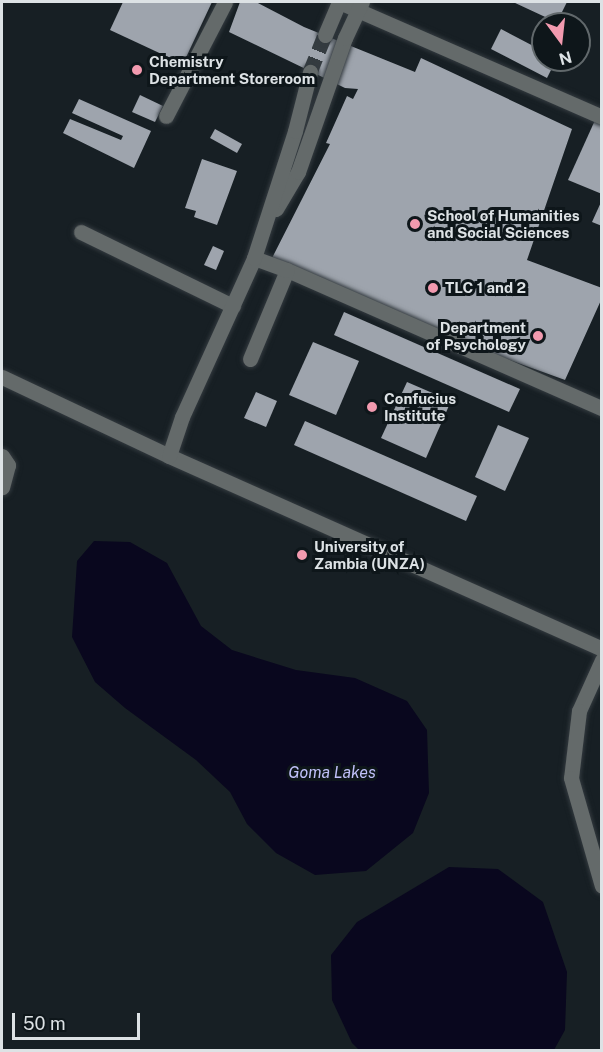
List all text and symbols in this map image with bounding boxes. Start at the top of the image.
north arrow [531,12,591,72]
text: N [557,47,574,69]
place label: Chemistry Department Storeroom [149,52,315,87]
marker: Chemistry Department Storeroom [130,63,144,77]
place label: School of Humanities and Social Sciences [427,206,580,241]
marker: School of Humanities and Social Sciences [408,217,422,231]
place label: TLC 1 and 2 [445,279,526,297]
marker: TLC 1 and 2 [426,281,440,295]
place label: Department of Psychology [426,318,526,353]
marker: Department of Psychology [531,329,545,343]
place label: Confucius Institute [384,389,456,424]
marker: Confucius Institute [365,400,379,414]
place label: University of Zambia (UNZA) [314,537,425,572]
marker: University of Zambia (UNZA) [295,548,309,562]
water label: Goma Lakes [288,763,376,783]
scale bar [15,1001,142,1039]
text: 50 m [23,1013,66,1034]

